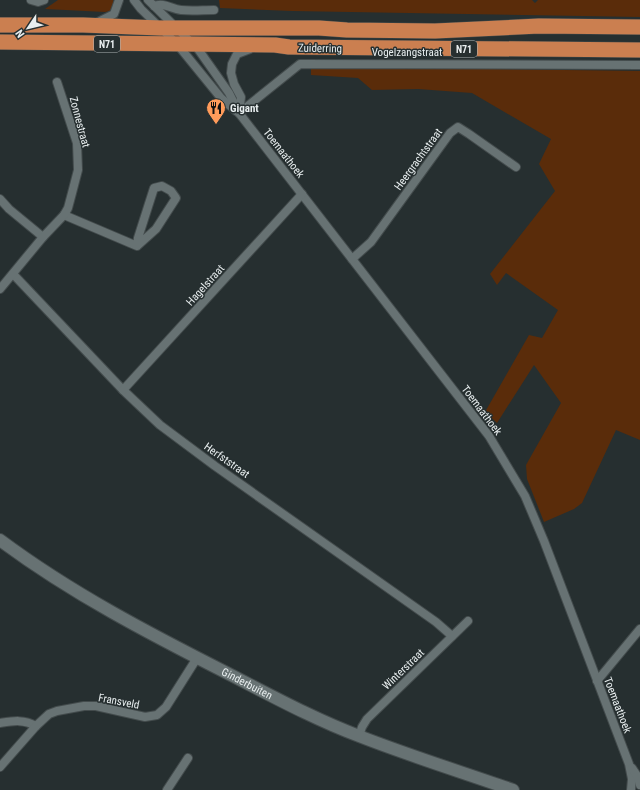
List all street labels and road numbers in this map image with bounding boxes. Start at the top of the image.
road number: N71 [94,36,120,52]
road number: N71 [451,41,477,57]
street label: Zuiderring [298,42,342,55]
street label: Vogelzangstraat [372,46,442,59]
street label: Zonnestraat [66,95,93,149]
street label: Toemaathoek [260,126,307,181]
street label: Heergrachtstraat [392,126,445,193]
street label: Hagelstraat [184,262,227,308]
street label: Toemaathoek [459,383,505,438]
street label: Herfststraat [202,440,252,481]
street label: Winterstraat [380,646,427,693]
street label: Ginderbuiten [219,665,274,702]
street label: Toemaathoek [601,675,634,735]
street label: Fransveld [97,691,141,712]

